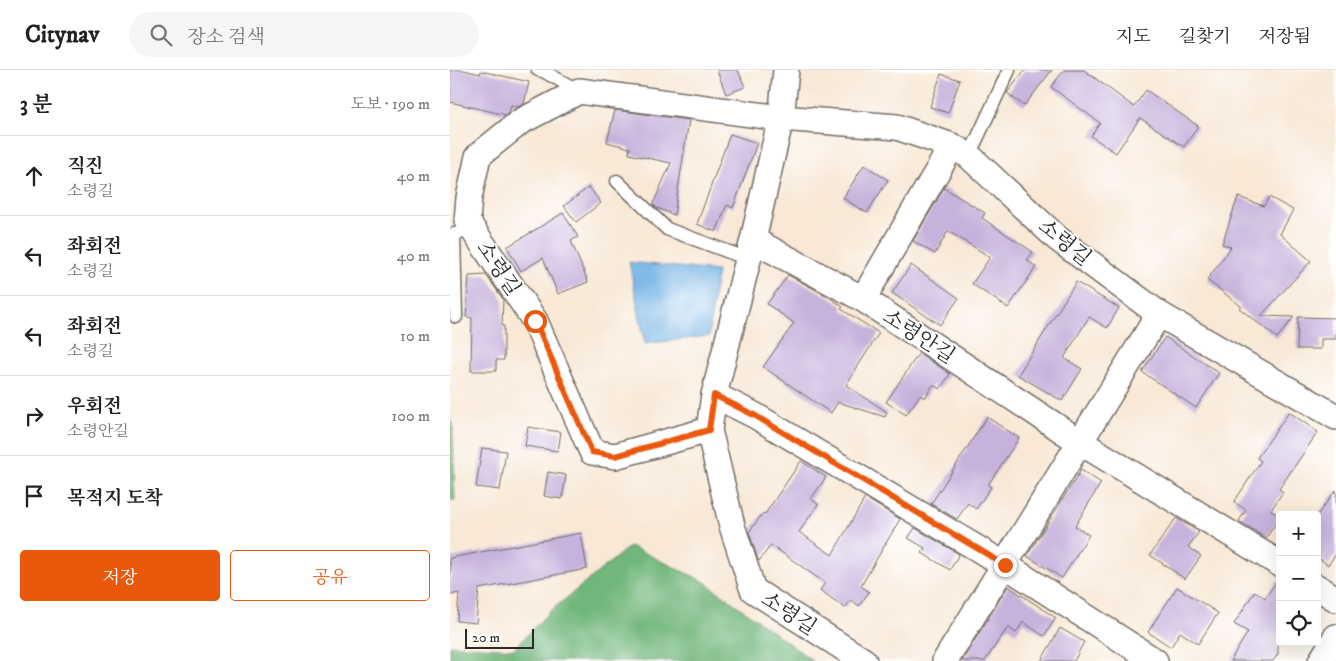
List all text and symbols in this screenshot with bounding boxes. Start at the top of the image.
search box [129,12,479,57]
text: Citynav [25,20,99,50]
icon: search [147,21,175,49]
text: 장소 검색 [187,26,265,49]
text: 지도 [1116,26,1151,48]
text: 길찾기 [1179,26,1231,48]
text: 저장됨 [1259,26,1311,48]
text: 3 분 [20,92,53,118]
text: 도보 · 190 m [351,94,430,114]
text: 직진 [67,155,104,178]
icon: ahead [20,162,48,190]
text: 40 m [397,166,430,186]
text: 소령길 [67,181,113,201]
street label: 소령길 [1033,214,1096,272]
text: 좌회전 [67,235,122,258]
street label: 소령길 [470,236,526,301]
icon: left [20,242,48,270]
text: 40 m [397,246,430,266]
text: 소령길 [67,261,113,281]
street label: 소령안길 [877,304,960,370]
route start [524,310,547,333]
text: 좌회전 [67,315,122,338]
icon: left [20,322,48,350]
text: 10 m [400,326,430,346]
text: 소령길 [67,341,113,361]
text: 우회전 [67,395,122,418]
icon: right [20,402,48,430]
text: 100 m [392,406,430,426]
text: 소령안길 [67,421,129,441]
icon: arrive [20,482,48,510]
text: 목적지 도착 [67,487,163,510]
map controls [1276,511,1321,646]
button: + [1276,511,1321,556]
button: 저장 [20,550,220,601]
button: 공유 [230,550,430,601]
route end [994,554,1017,577]
button: − [1276,556,1321,601]
street label: 소령길 [756,586,821,641]
button: locate [1276,601,1321,646]
scale bar [465,626,534,649]
text: 20 m [472,629,500,647]

